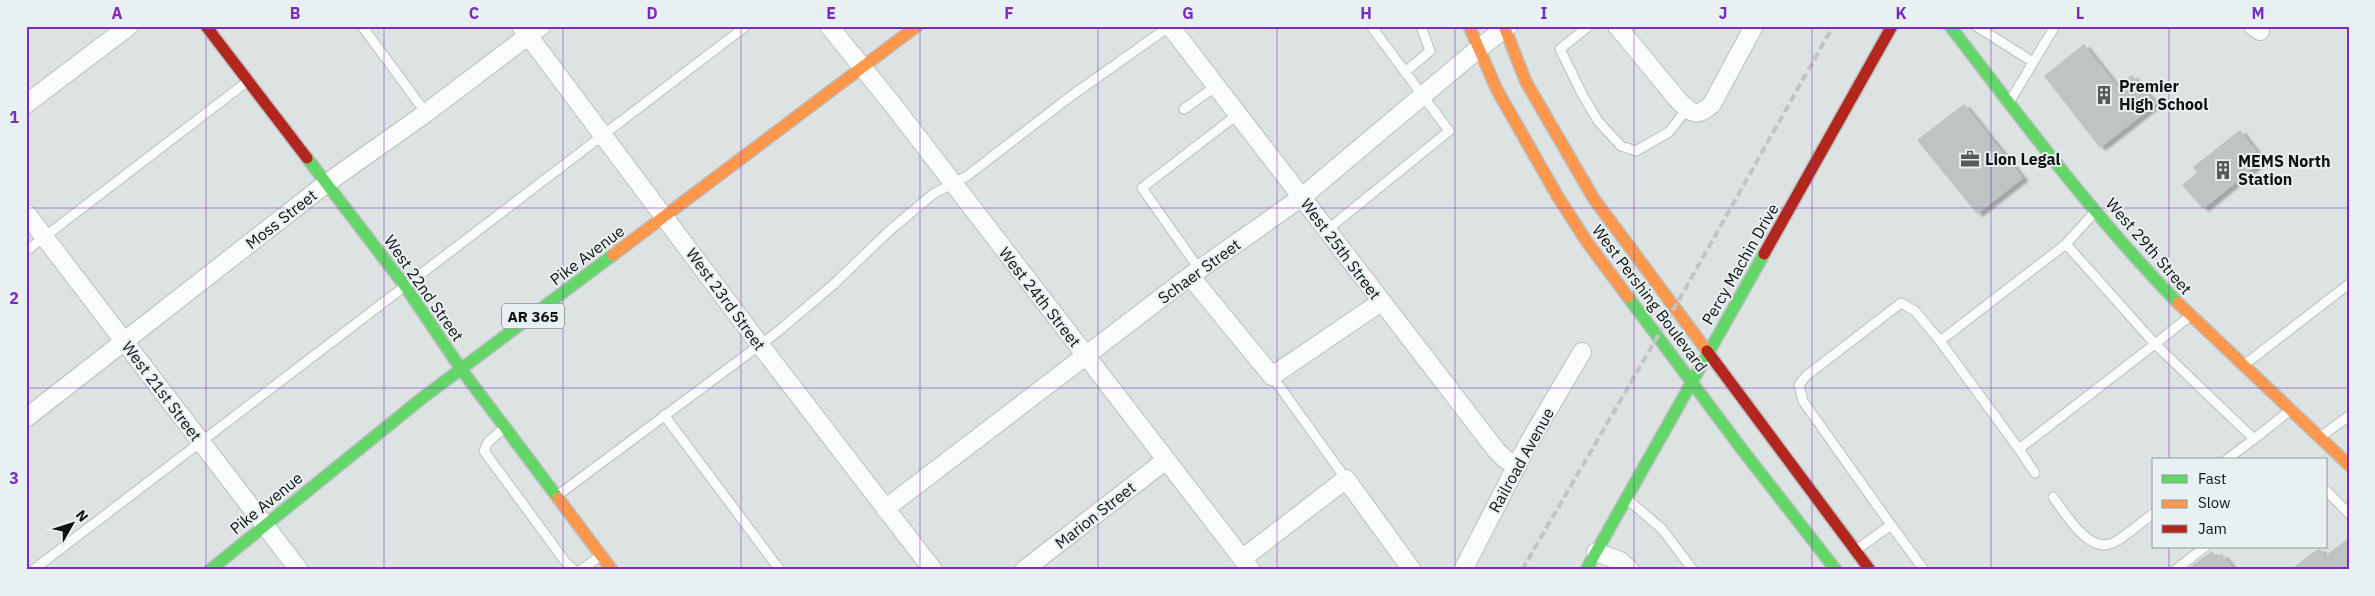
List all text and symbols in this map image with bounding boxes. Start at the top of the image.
text: A [112,3,123,23]
text: B [290,3,301,23]
text: C [469,3,479,23]
text: D [646,3,658,23]
text: E [826,3,836,23]
text: F [1004,3,1014,23]
text: G [1182,3,1194,23]
text: H [1360,3,1372,23]
text: I [1541,3,1548,23]
text: J [1719,3,1727,23]
text: K [1895,3,1907,23]
text: L [2076,3,2084,23]
text: M [2251,3,2265,23]
place label: Premier High School [2119,76,2208,114]
building icon: Premier High School [2093,84,2115,106]
text: 1 [9,107,19,127]
office icon: Lion Legal [1959,148,1981,170]
place label: Lion Legal [1985,149,2061,169]
place label: MEMS North Station [2238,151,2330,189]
building icon: MEMS North Station [2212,159,2234,181]
street label: Moss Street [241,185,321,253]
street label: West 25th Street [1296,194,1386,304]
street label: West 29th Street [2102,194,2196,298]
street label: Percy Machin Drive [1697,200,1783,328]
street label: Pike Avenue [546,220,628,289]
street label: West Pershing Boulevard [1588,221,1712,375]
street label: West 22nd Street [380,231,468,345]
street label: Schaer Street [1154,234,1244,308]
street label: West 24th Street [995,243,1085,351]
street label: West 23rd Street [682,244,770,354]
text: 2 [9,288,19,308]
road number: AR 365 [502,304,564,328]
street label: West 21st Street [118,337,206,445]
street label: Railroad Avenue [1484,404,1558,516]
legend [2152,458,2328,548]
street label: Pike Avenue [226,467,307,538]
text: 3 [9,468,19,488]
text: Fast [2198,469,2226,488]
street label: Marion Street [1051,477,1139,553]
text: Slow [2198,493,2231,512]
north arrow [48,498,98,548]
text: N [72,506,92,525]
text: Jam [2198,519,2227,538]

